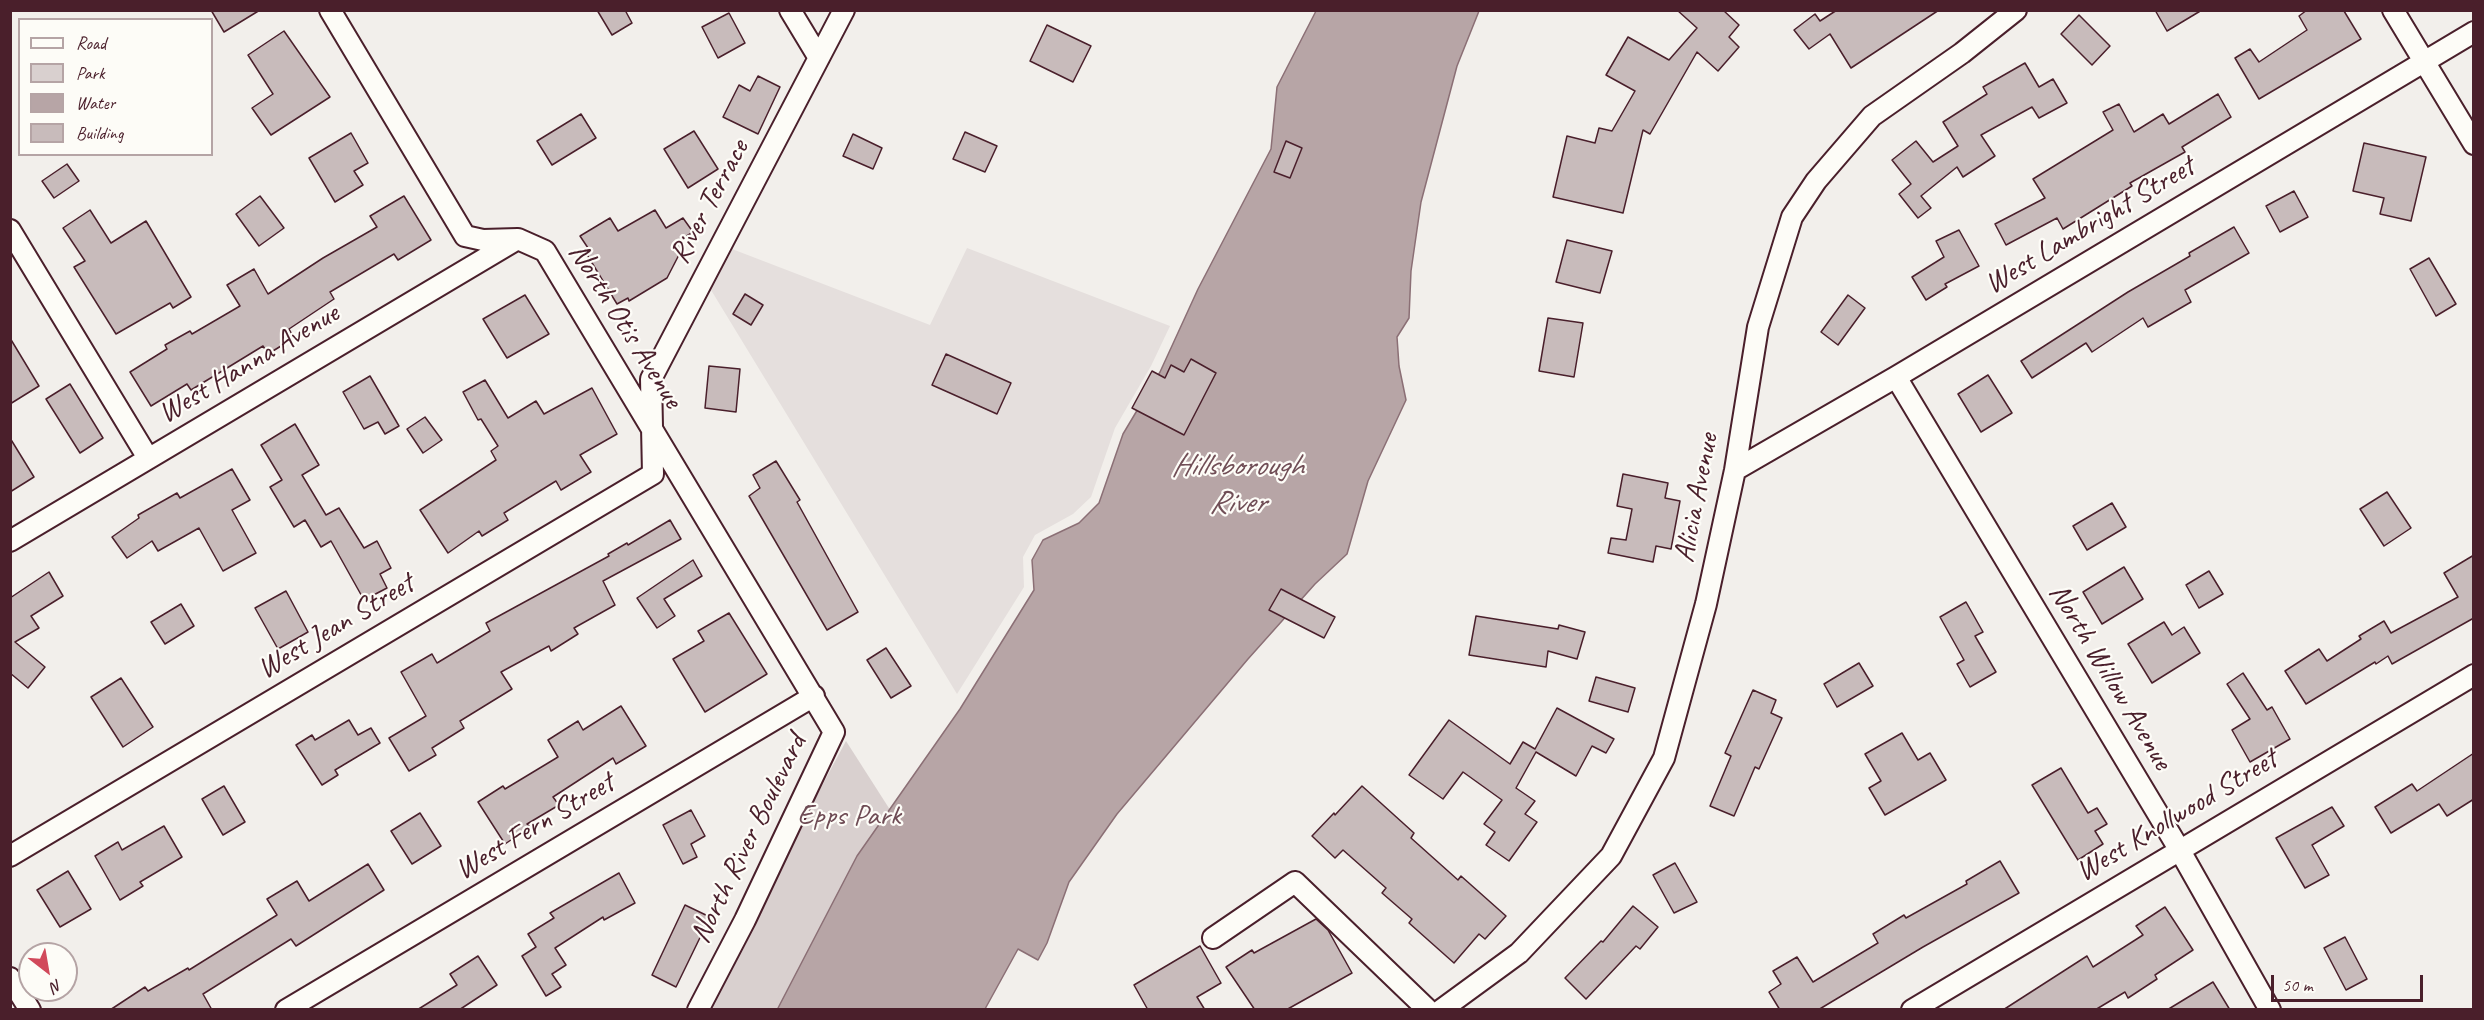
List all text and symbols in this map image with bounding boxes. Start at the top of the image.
legend [18,18,213,156]
text: Road [76,32,106,54]
text: Park [76,62,105,84]
text: Water [76,92,115,114]
text: Building [76,122,123,144]
street label: River Terrace [662,134,758,270]
street label: West Lambright Street [1979,149,2201,303]
street label: North Otis Avenue [560,237,690,415]
street label: West Hanna Avenue [152,296,346,432]
street label: Alicia Avenue [1667,431,1727,565]
water label: Hillsborough River [1171,448,1303,523]
street label: West Jean Street [251,566,421,688]
street label: North Willow Avenue [2040,577,2180,777]
street label: North River Boulevard [683,729,815,949]
street label: West Knollwood Street [2070,742,2284,890]
street label: West Fern Street [449,766,621,888]
park label: Epps Park [797,798,901,834]
north arrow [18,942,78,1002]
scale bar [2274,963,2426,1001]
text: 50 m [2282,974,2313,996]
text: N [47,975,66,997]

